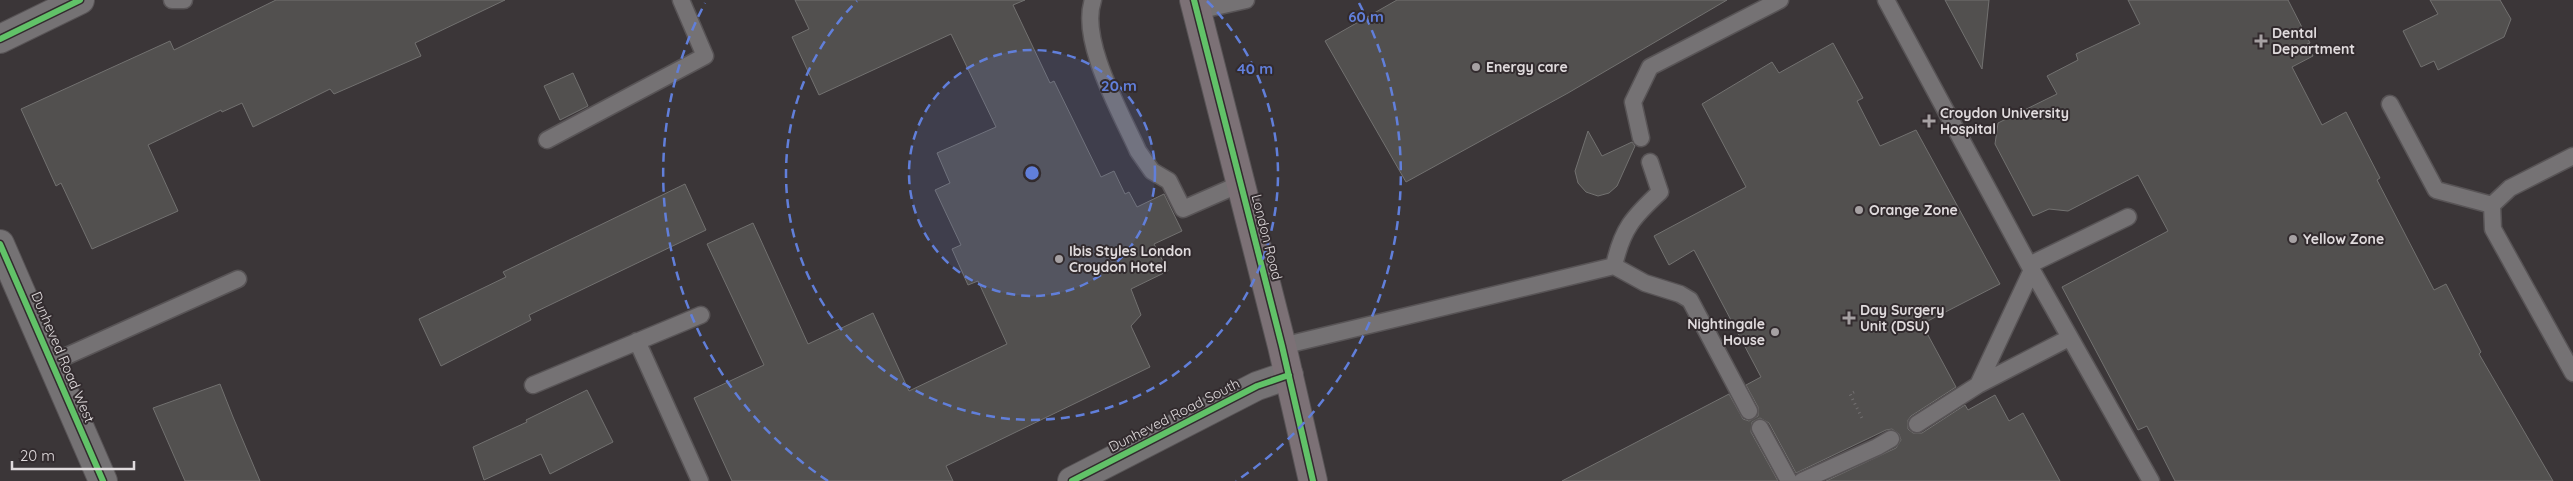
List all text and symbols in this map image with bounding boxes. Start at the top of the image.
text: 60 m [1348,7,1384,26]
place label: Dental Department [2272,24,2355,58]
marker: Dental Department [2254,34,2268,48]
place label: Energy care [1486,58,1568,76]
text: 40 m [1237,59,1273,78]
marker: Energy care [1470,61,1482,73]
text: 20 m [1101,76,1137,95]
place label: Croydon University Hospital [1940,104,2069,138]
marker: Croydon University Hospital [1922,114,1936,128]
centre of rings [1023,164,1041,182]
street label: London Road [1248,192,1286,282]
place label: Orange Zone [1869,201,1958,219]
marker: Orange Zone [1853,204,1865,216]
place label: Yellow Zone [2303,230,2384,248]
marker: Yellow Zone [2287,233,2299,245]
place label: Ibis Styles London Croydon Hotel [1069,242,1191,276]
marker: Ibis Styles London Croydon Hotel [1053,253,1065,265]
street label: Dunheved Road West [27,289,99,425]
place label: Day Surgery Unit (DSU) [1860,301,1945,335]
marker: Day Surgery Unit (DSU) [1842,311,1856,325]
place label: Nightingale House [1687,315,1765,349]
marker: Nightingale House [1769,326,1781,338]
street label: Dunheved Road South [1105,374,1243,456]
scale bar [12,438,135,470]
text: 20 m [20,446,55,465]

